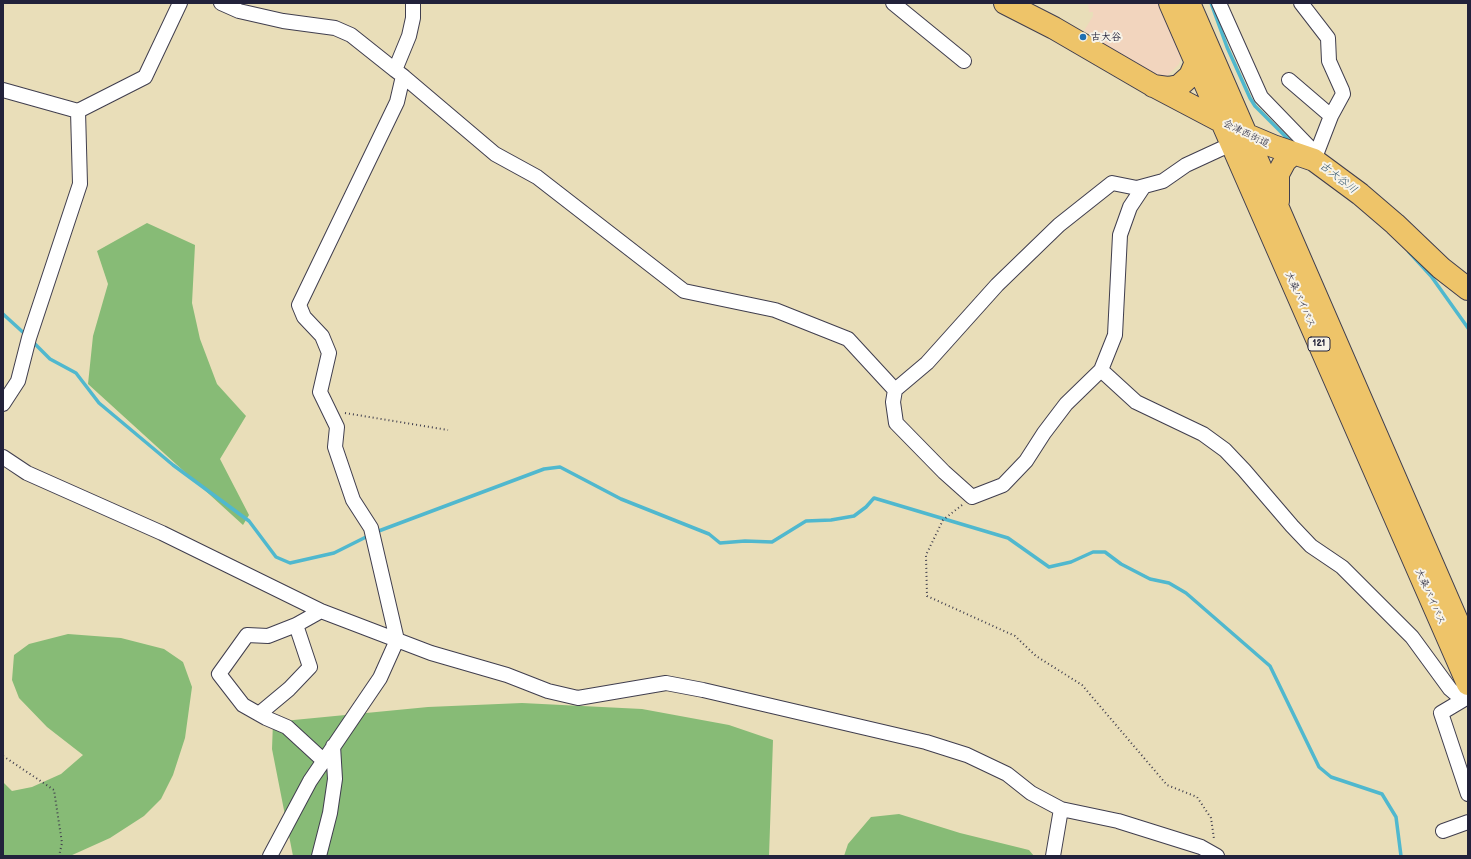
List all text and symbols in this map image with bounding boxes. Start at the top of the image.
place label: 古大谷 [1091,31,1121,43]
marker: 古大谷 [1078,32,1088,42]
street label: 会津西街道 [1221,118,1271,150]
water label: 古大谷川 [1317,159,1359,197]
street label: 大桑バイパス [1282,270,1318,330]
road number: 121 [1308,337,1330,351]
street label: 大桑バイパス [1412,567,1448,627]

